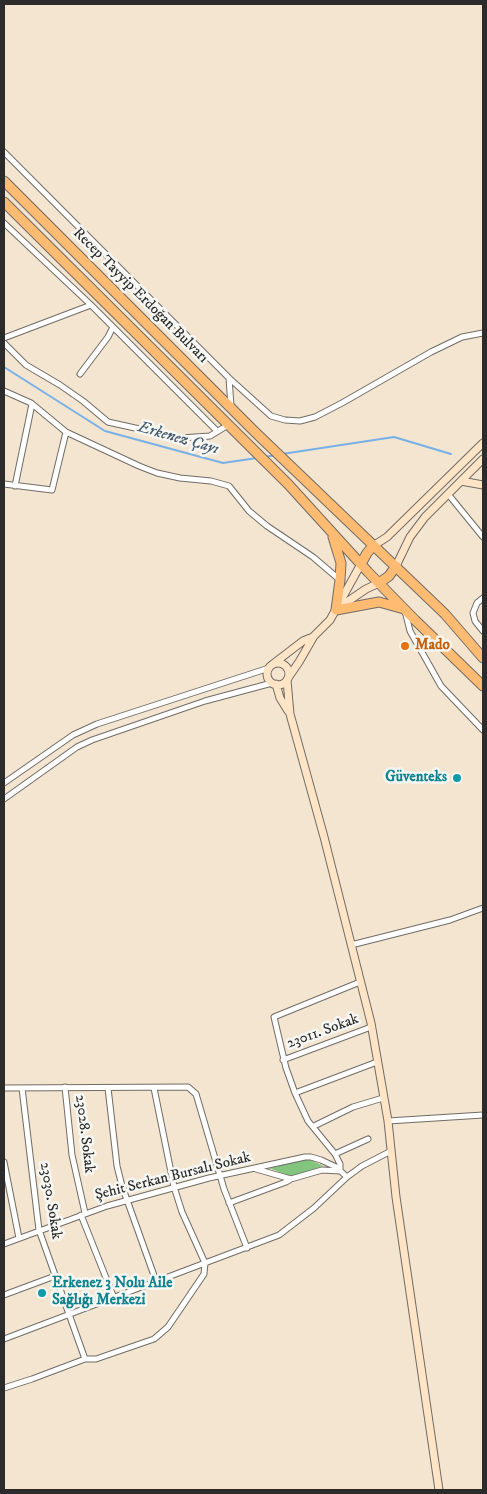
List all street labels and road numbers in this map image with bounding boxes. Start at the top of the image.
street label: Recep Tayyip Erdoğan Bulvarı [69,225,211,367]
street label: 23011. Sokak [285,1011,361,1053]
street label: 23028. Sokak [70,1094,98,1174]
street label: Şehit Serkan Bursalı Sokak [93,1149,253,1205]
street label: 23030. Sokak [35,1161,65,1241]

